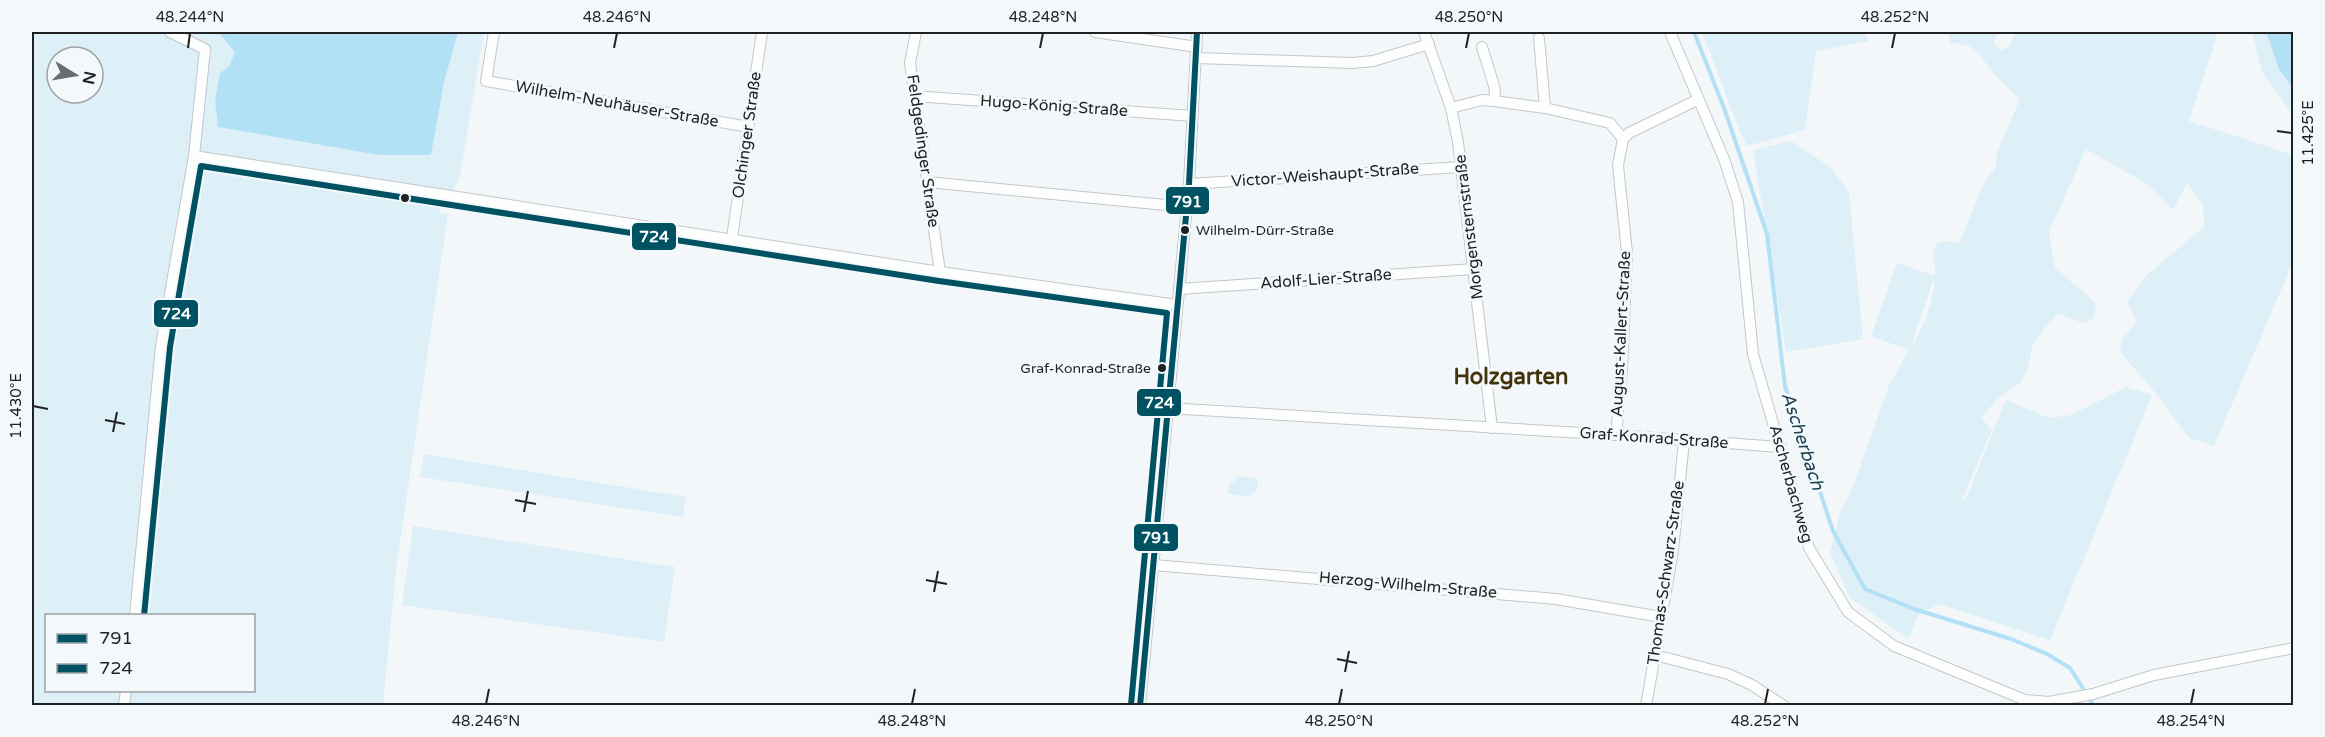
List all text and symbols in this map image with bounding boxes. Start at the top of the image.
text: 48.244°N [156,8,224,26]
text: 48.246°N [583,8,651,26]
text: 48.248°N [1009,8,1077,26]
text: 48.250°N [1435,8,1503,26]
text: 48.252°N [1861,8,1929,26]
north arrow [45,45,105,105]
text: N [78,69,100,86]
street label: Olchinger Straße [728,70,766,200]
street label: Feldgedinger Straße [902,73,944,229]
street label: Wilhelm-Neuhäuser-Straße [514,76,720,132]
street label: Hugo-König-Straße [979,91,1129,121]
text: 11.425°E [2299,100,2317,166]
street label: Morgensternstraße [1450,153,1488,301]
street label: Victor-Weishaupt-Straße [1230,158,1420,192]
line badge: 791 [1165,186,1210,215]
unlabelled marker [399,192,411,204]
text: 791 [1172,192,1202,212]
line badge: 724 [631,222,677,251]
place label: Wilhelm-Dürr-Straße [1196,222,1334,239]
marker: Wilhelm-Dürr-Straße [1179,224,1191,236]
text: 724 [639,227,669,247]
street label: August-Kallert-Straße [1607,250,1635,418]
street label: Adolf-Lier-Straße [1260,264,1392,294]
line badge: 724 [153,299,199,328]
text: 724 [161,304,191,324]
place label: Graf-Konrad-Straße [1020,360,1151,377]
marker: Graf-Konrad-Straße [1156,362,1168,374]
district label: Holzgarten [1454,364,1568,390]
text: 11.430°E [7,373,25,439]
line badge: 724 [1136,388,1182,417]
water label: Ascherbach [1777,389,1829,494]
text: 724 [1144,393,1174,413]
street label: Graf-Konrad-Straße [1579,423,1729,453]
street label: Ascherbachweg [1765,423,1817,545]
street label: Thomas-Schwarz-Straße [1643,479,1689,667]
line badge: 791 [1133,523,1179,552]
text: 791 [1141,528,1171,548]
street label: Herzog-Wilhelm-Straße [1318,567,1498,603]
legend [45,614,255,692]
text: 791 [99,627,133,649]
text: 724 [99,657,133,679]
text: 48.246°N [452,712,520,730]
text: 48.248°N [878,712,946,730]
text: 48.250°N [1305,712,1373,730]
text: 48.252°N [1731,712,1799,730]
text: 48.254°N [2157,712,2225,730]

